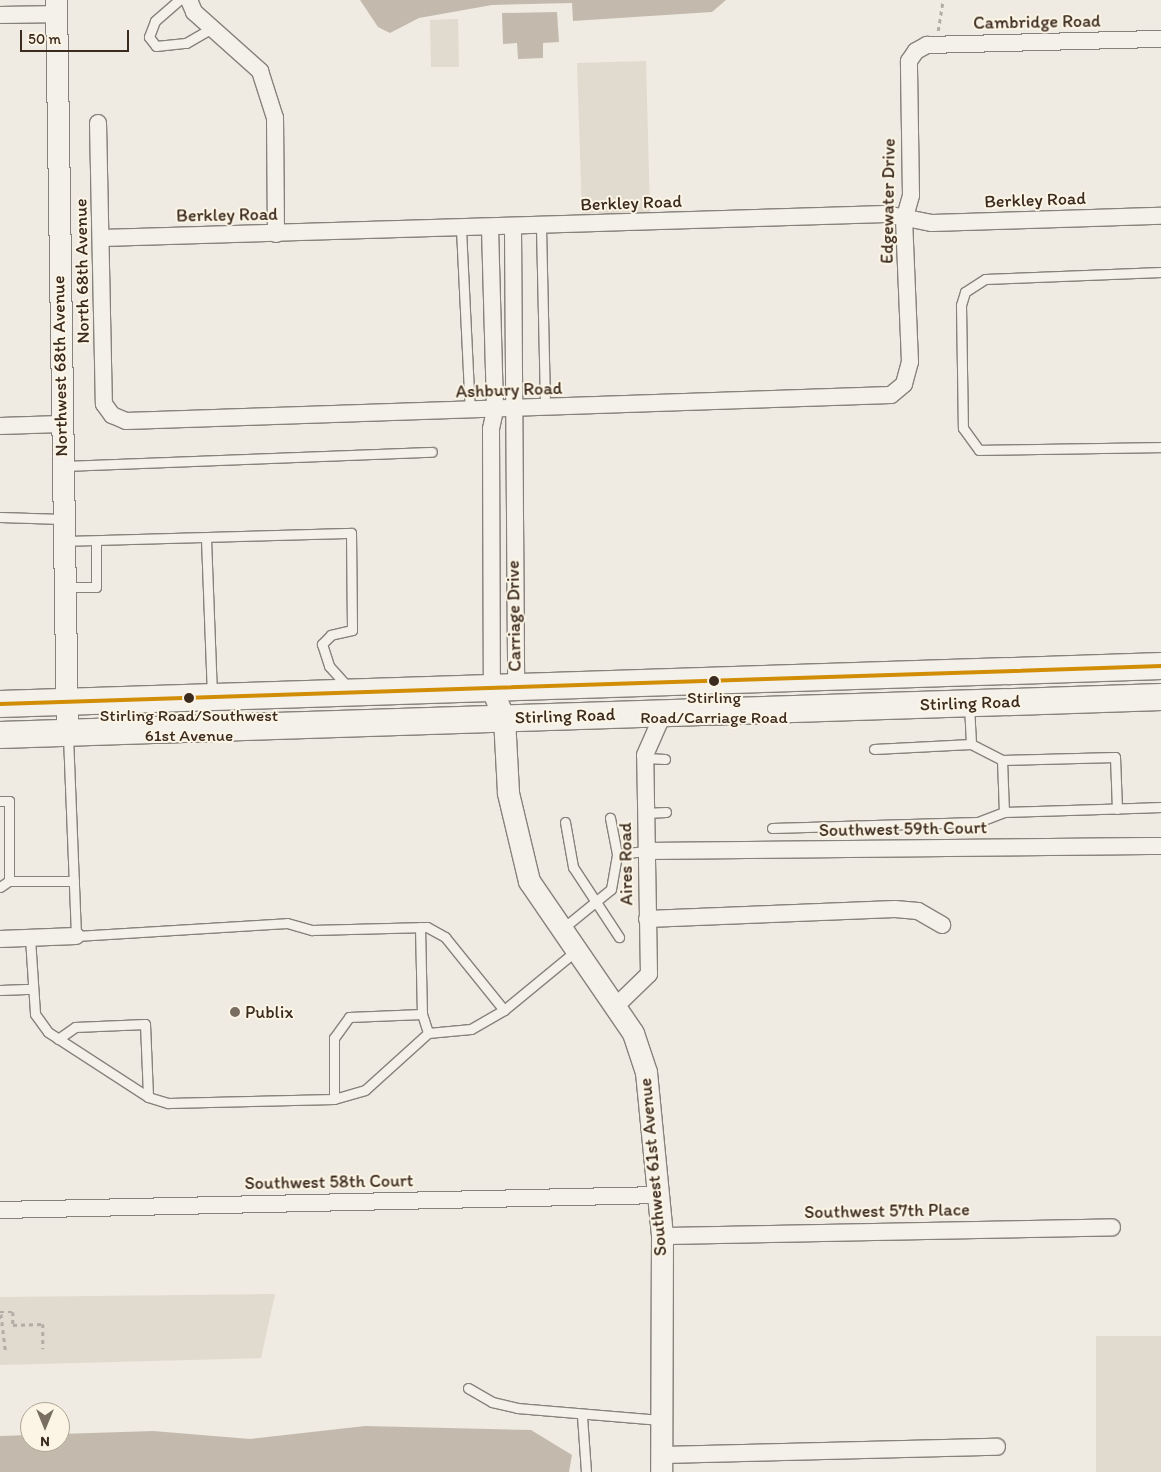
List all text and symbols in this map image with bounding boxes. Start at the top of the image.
street label: Cambridge Road [973,10,1101,34]
scale bar [22,20,131,52]
text: 50 m [28,30,61,48]
street label: Edgewater Drive [876,138,900,264]
street label: Berkley Road [984,187,1086,213]
street label: Berkley Road [580,190,682,216]
street label: North 68th Avenue [70,199,94,343]
street label: Berkley Road [176,203,278,227]
street label: Northwest 68th Avenue [48,276,72,456]
street label: Ashbury Road [455,377,563,403]
street label: Carriage Drive [502,560,526,672]
marker: Stirling Road/Carriage Road [709,676,719,686]
place label: Stirling Road/Carriage Road [640,688,788,728]
street label: Stirling Road [920,690,1020,716]
marker: Stirling Road/Southwest 61st Avenue [184,693,194,703]
street label: Stirling Road [515,703,615,729]
place label: Stirling Road/Southwest 61st Avenue [100,706,278,746]
street label: Southwest 59th Court [819,817,987,841]
street label: Aires Road [614,822,638,906]
place label: Publix [245,1001,293,1023]
marker: Publix [229,1006,241,1018]
street label: Southwest 61st Avenue [634,1077,672,1257]
street label: Southwest 58th Court [244,1170,414,1194]
street label: Southwest 57th Place [804,1199,970,1223]
north arrow [20,1402,70,1452]
text: N [40,1433,50,1450]

